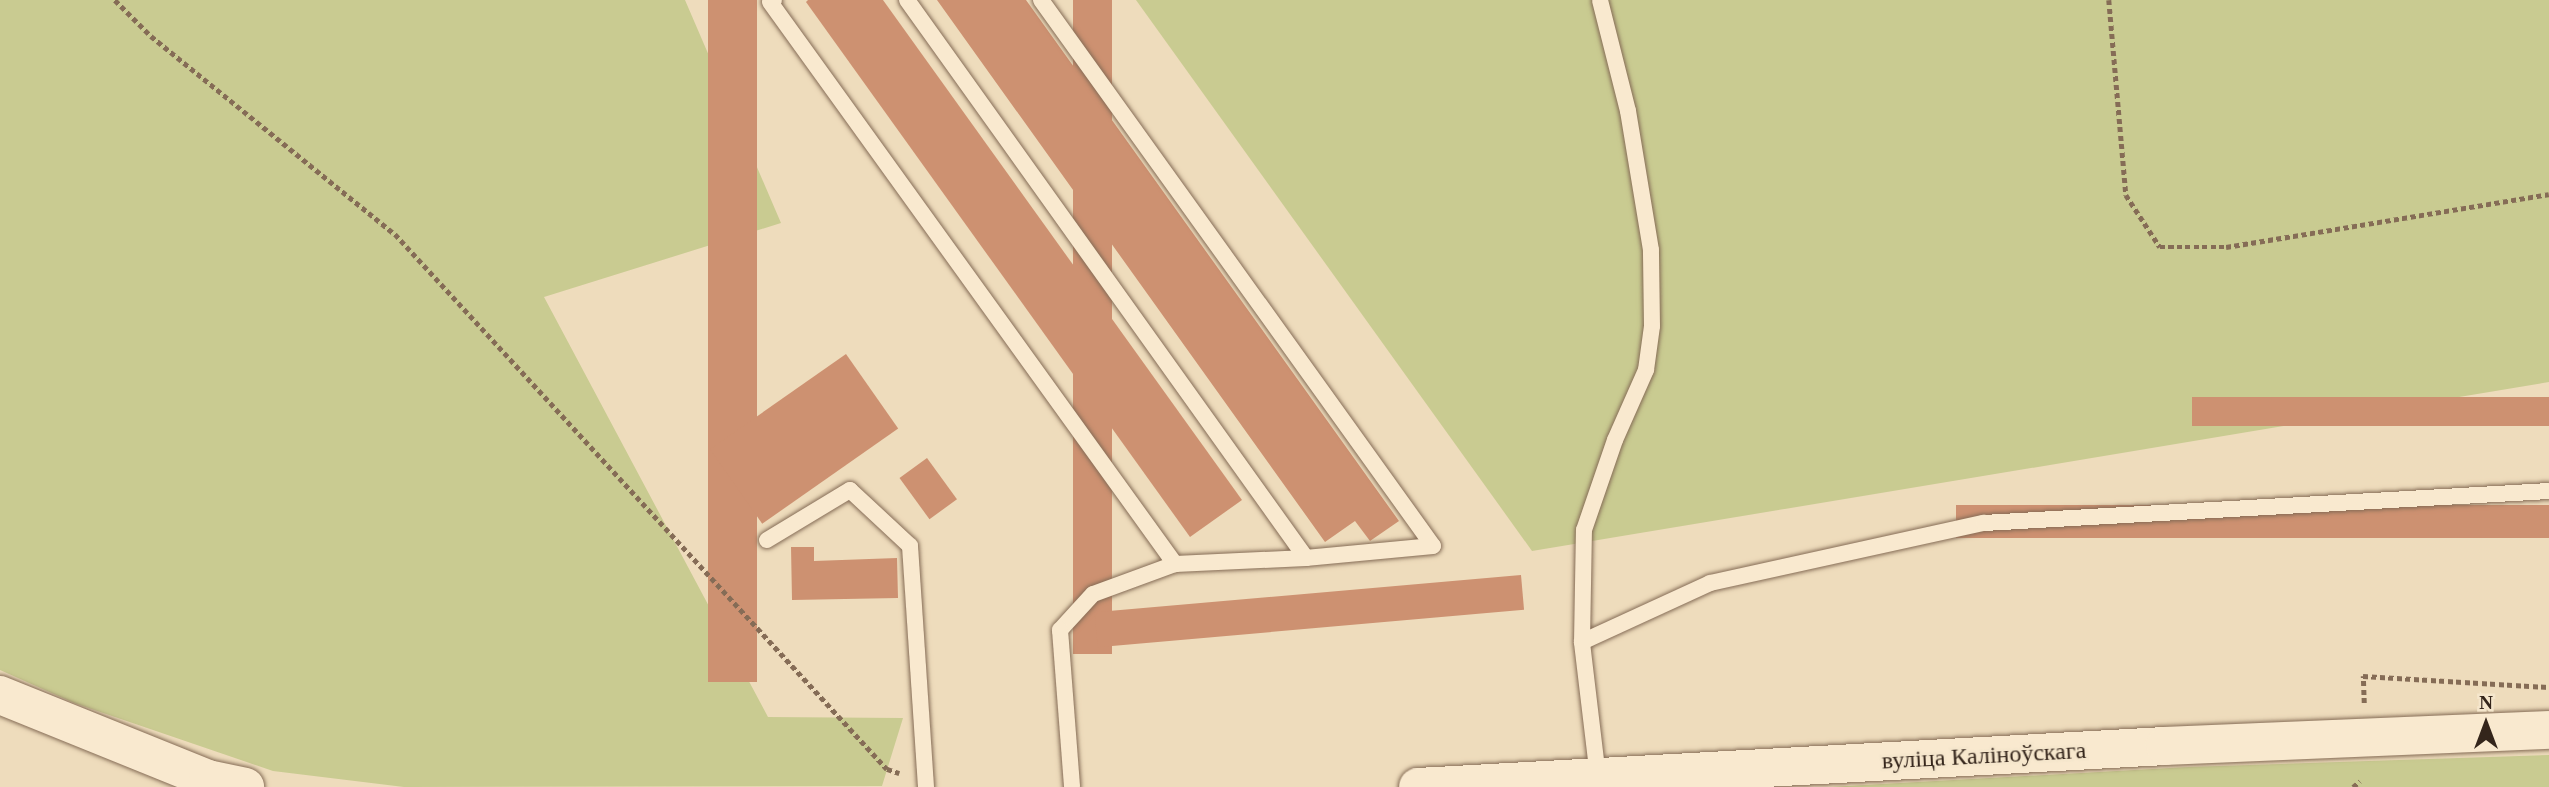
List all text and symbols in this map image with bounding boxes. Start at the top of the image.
north arrow [2451,689,2521,759]
text: N [2479,692,2493,713]
street label: вуліца Каліноўскага [1881,736,2087,776]

